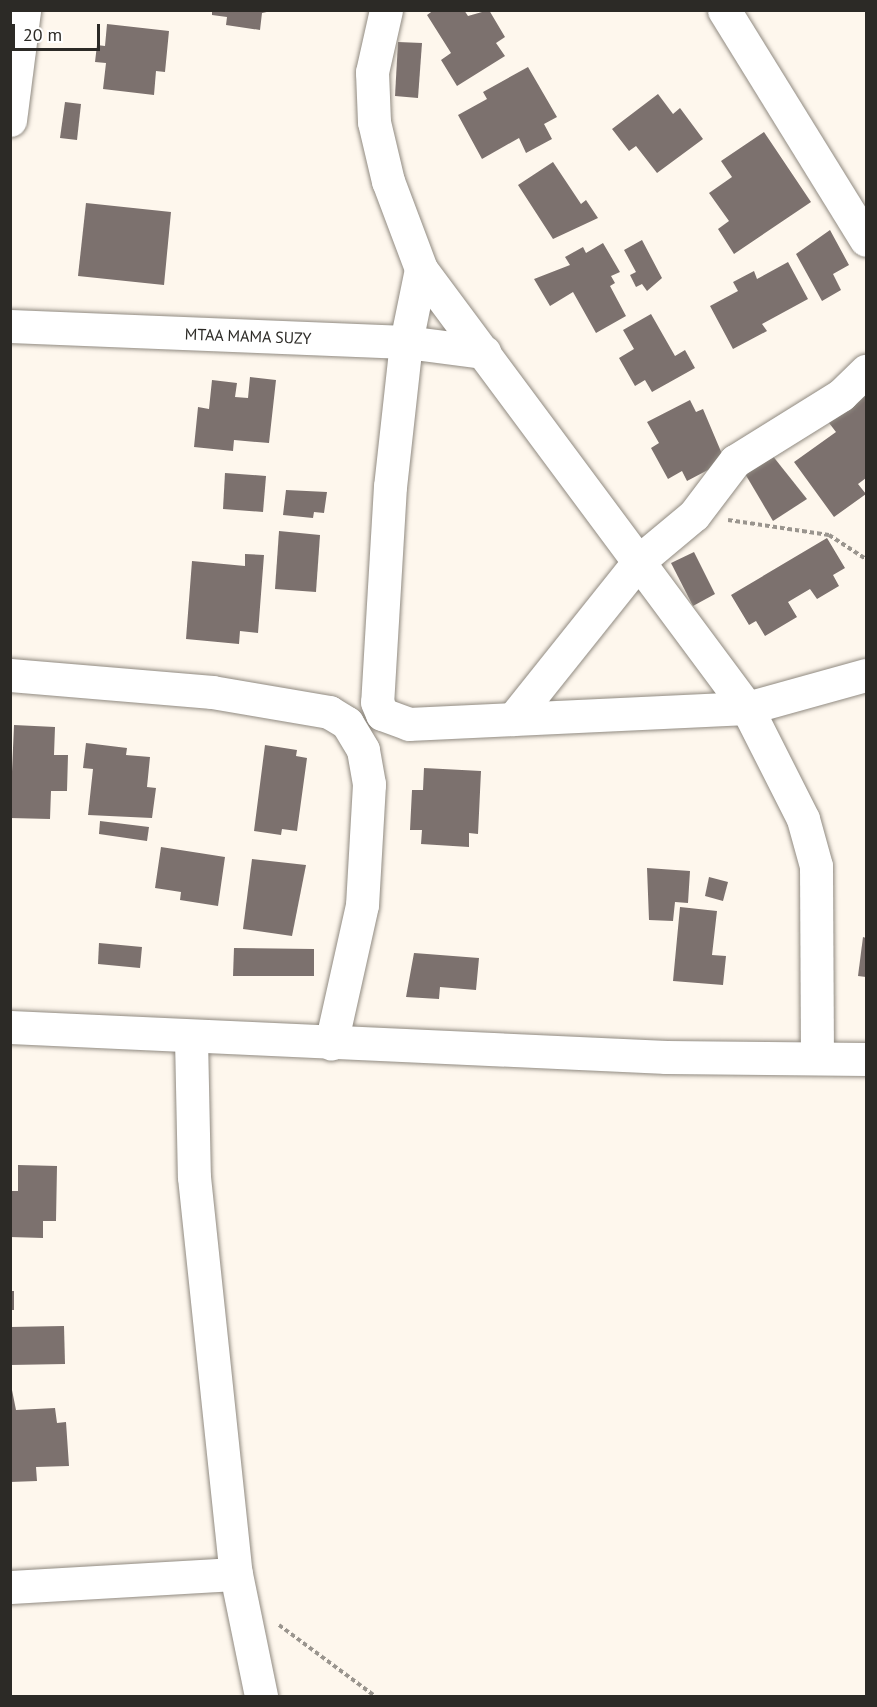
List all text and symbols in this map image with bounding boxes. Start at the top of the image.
scale bar [15,12,104,50]
text: 20 m [23,23,62,46]
street label: MTAA MAMA SUZY [184,324,312,348]

